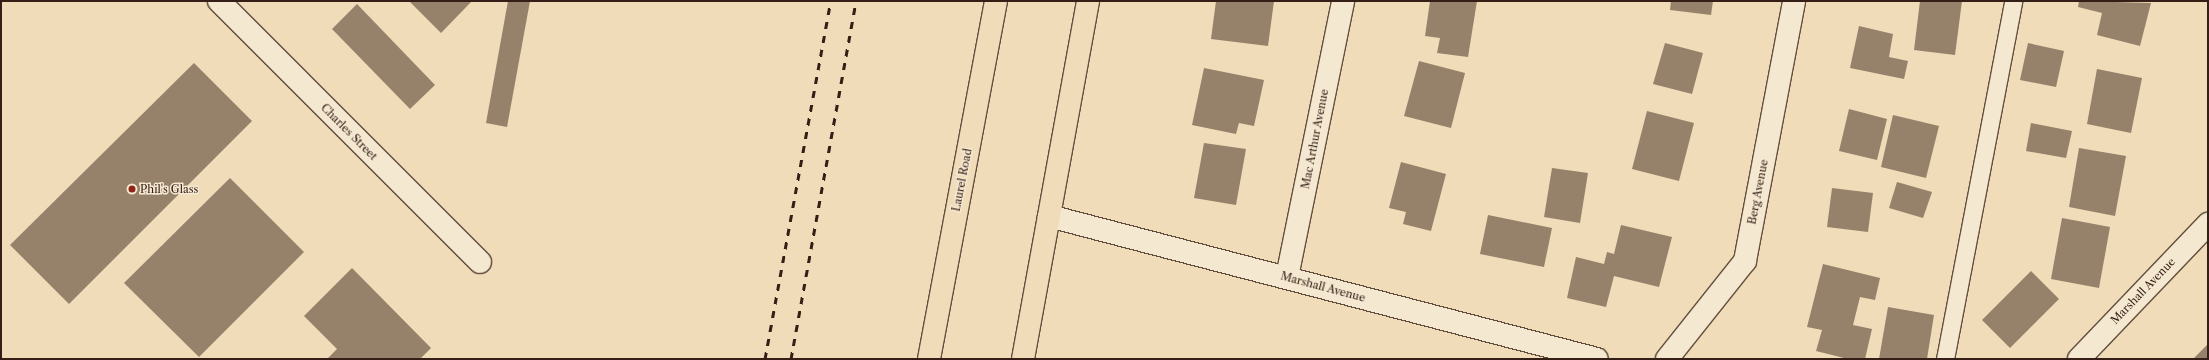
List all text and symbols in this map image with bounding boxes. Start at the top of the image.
street label: Mac Arthur Avenue [1299,87,1331,191]
street label: Charles Street [318,101,380,163]
street label: Laurel Road [949,147,975,213]
street label: Berg Avenue [1745,158,1771,226]
place label: Phil's Glass [140,182,198,196]
marker: Phil's Glass [127,184,137,194]
street label: Marshall Avenue [2108,255,2178,327]
street label: Marshall Avenue [1279,269,1367,305]

